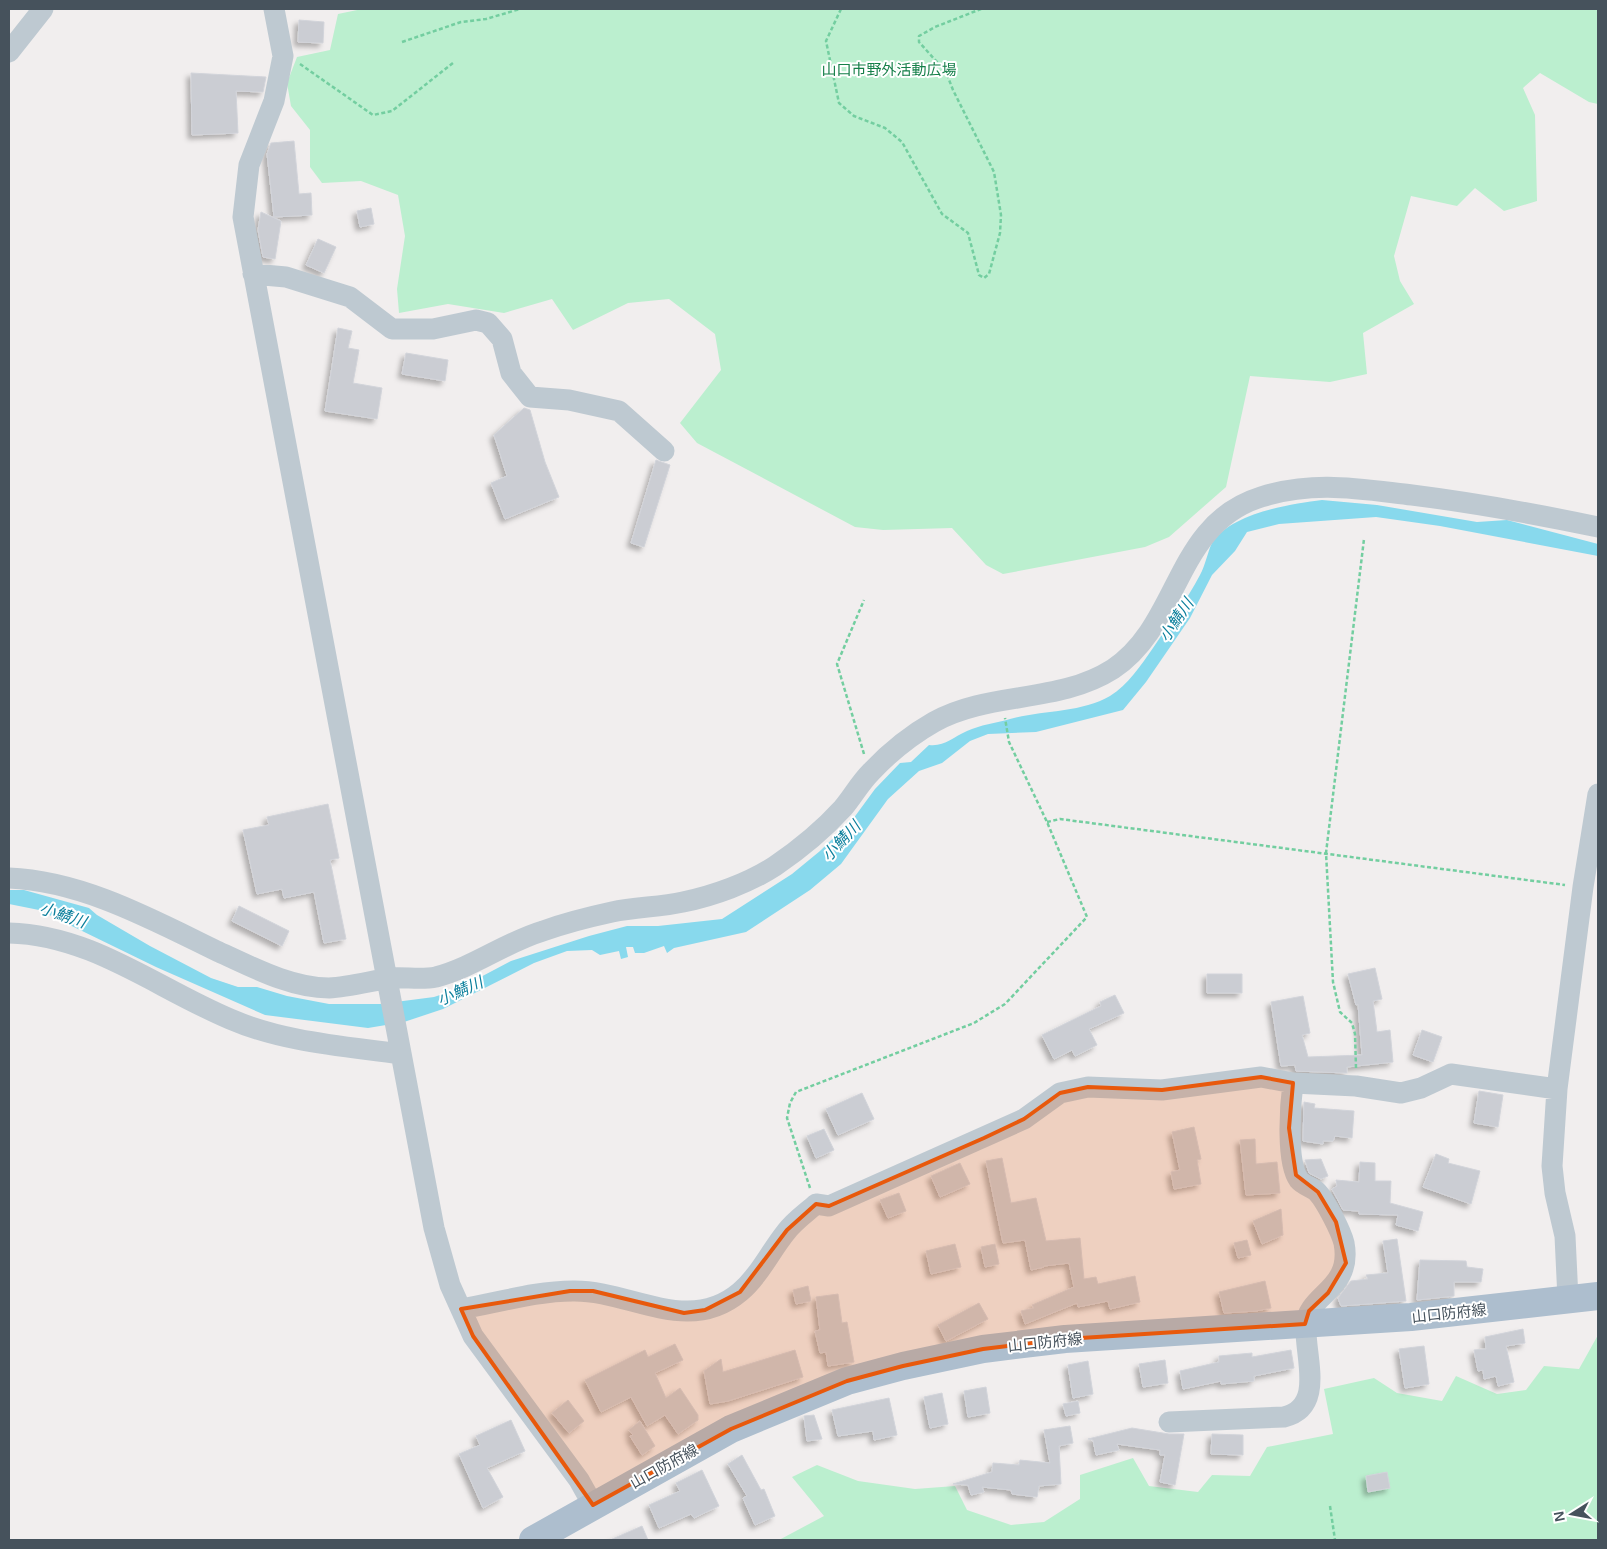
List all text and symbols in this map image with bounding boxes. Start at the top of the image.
park label: 山口市野外活動広場 [821,61,957,78]
water label: 小鯖川 [1156,594,1198,645]
water label: 小鯖川 [818,816,865,864]
water label: 小鯖川 [38,899,90,931]
water label: 小鯖川 [435,973,487,1009]
street label: 山口防府線 [1411,1301,1487,1325]
street label: 山口防府線 [1007,1330,1083,1354]
street label: 山口防府線 [627,1440,701,1492]
north arrow [1547,1489,1597,1539]
text: N [1550,1510,1568,1523]

